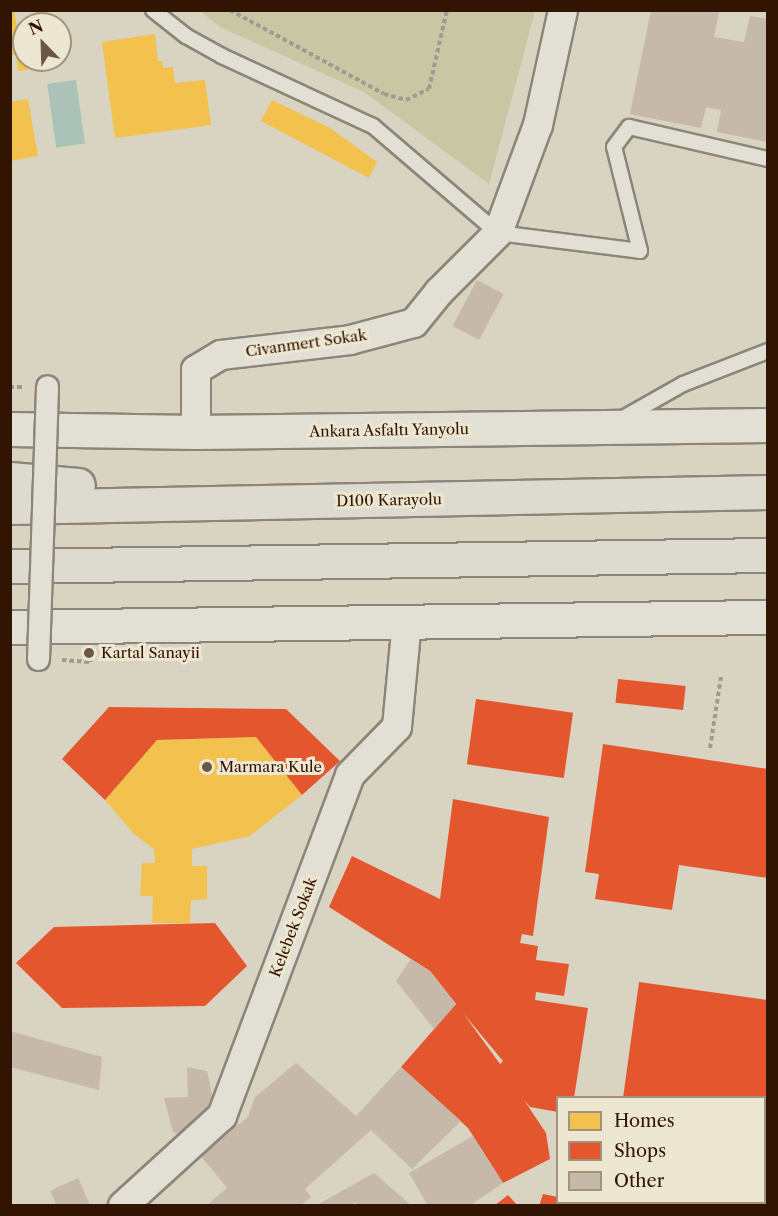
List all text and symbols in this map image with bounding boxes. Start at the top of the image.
north arrow [12,12,72,72]
text: N [25,15,46,39]
street label: Civanmert Sokak [244,326,368,360]
street label: Ankara Asfaltı Yanyolu [308,420,470,440]
street label: D100 Karayolu [336,490,442,510]
place label: Kartal Sanayii [101,644,200,662]
marker: Kartal Sanayii [82,646,96,660]
place label: Marmara Kule [219,758,322,776]
marker: Marmara Kule [200,760,214,774]
street label: Kelebek Sokak [266,874,320,980]
legend [556,1096,766,1204]
text: Homes [614,1110,675,1132]
text: Shops [614,1140,666,1162]
text: Other [614,1170,664,1192]

